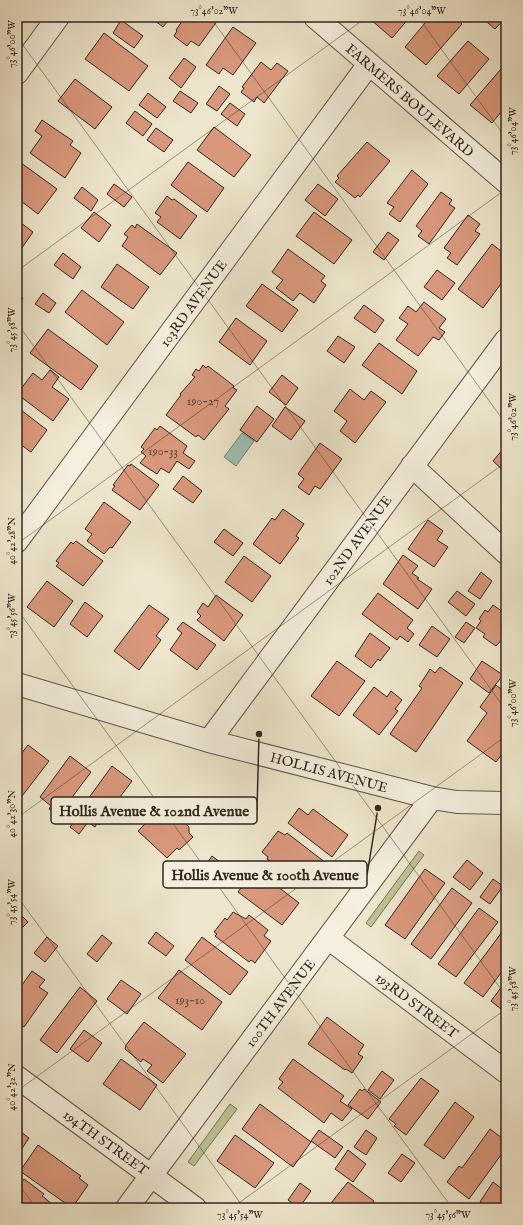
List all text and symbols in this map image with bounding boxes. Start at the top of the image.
text: 73°46'02"W [190,5,238,18]
text: 73°46'04"W [398,5,446,18]
text: 73°46'00"W [6,20,19,68]
street label: FARMERS BOULEVARD [342,40,477,161]
text: 73°46'04"W [507,107,520,155]
street label: 103RD AVENUE [156,256,232,351]
text: 73°45'58"W [6,307,19,352]
text: 73°46'02"W [507,393,520,441]
house number: 190-27 [187,394,219,409]
house number: 190-33 [148,444,178,459]
street label: 102ND AVENUE [319,492,397,589]
text: 40°42'28"N [6,517,19,565]
text: 73°45'56"W [6,593,19,639]
text: 73°46'00"W [507,679,520,727]
street label: HOLLIS AVENUE [268,749,390,797]
text: 40°42'30"N [6,790,19,838]
callout: Hollis Avenue & 102nd Avenue [51,797,257,824]
text: Hollis Avenue & 102nd Avenue [59,802,249,821]
callout: Hollis Avenue & 100th Avenue [163,861,367,888]
text: Hollis Avenue & 100th Avenue [171,866,359,885]
text: 73°45'54"W [6,879,19,925]
street label: 100TH AVENUE [242,956,320,1051]
text: 73°45'58"W [507,966,520,1011]
street label: 193RD STREET [371,969,462,1043]
house number: 193-10 [175,993,205,1008]
text: 40°42'32"N [6,1063,19,1111]
street label: 194TH STREET [59,1106,152,1180]
text: 73°45'54"W [217,1209,263,1222]
text: 73°45'56"W [425,1209,471,1222]

